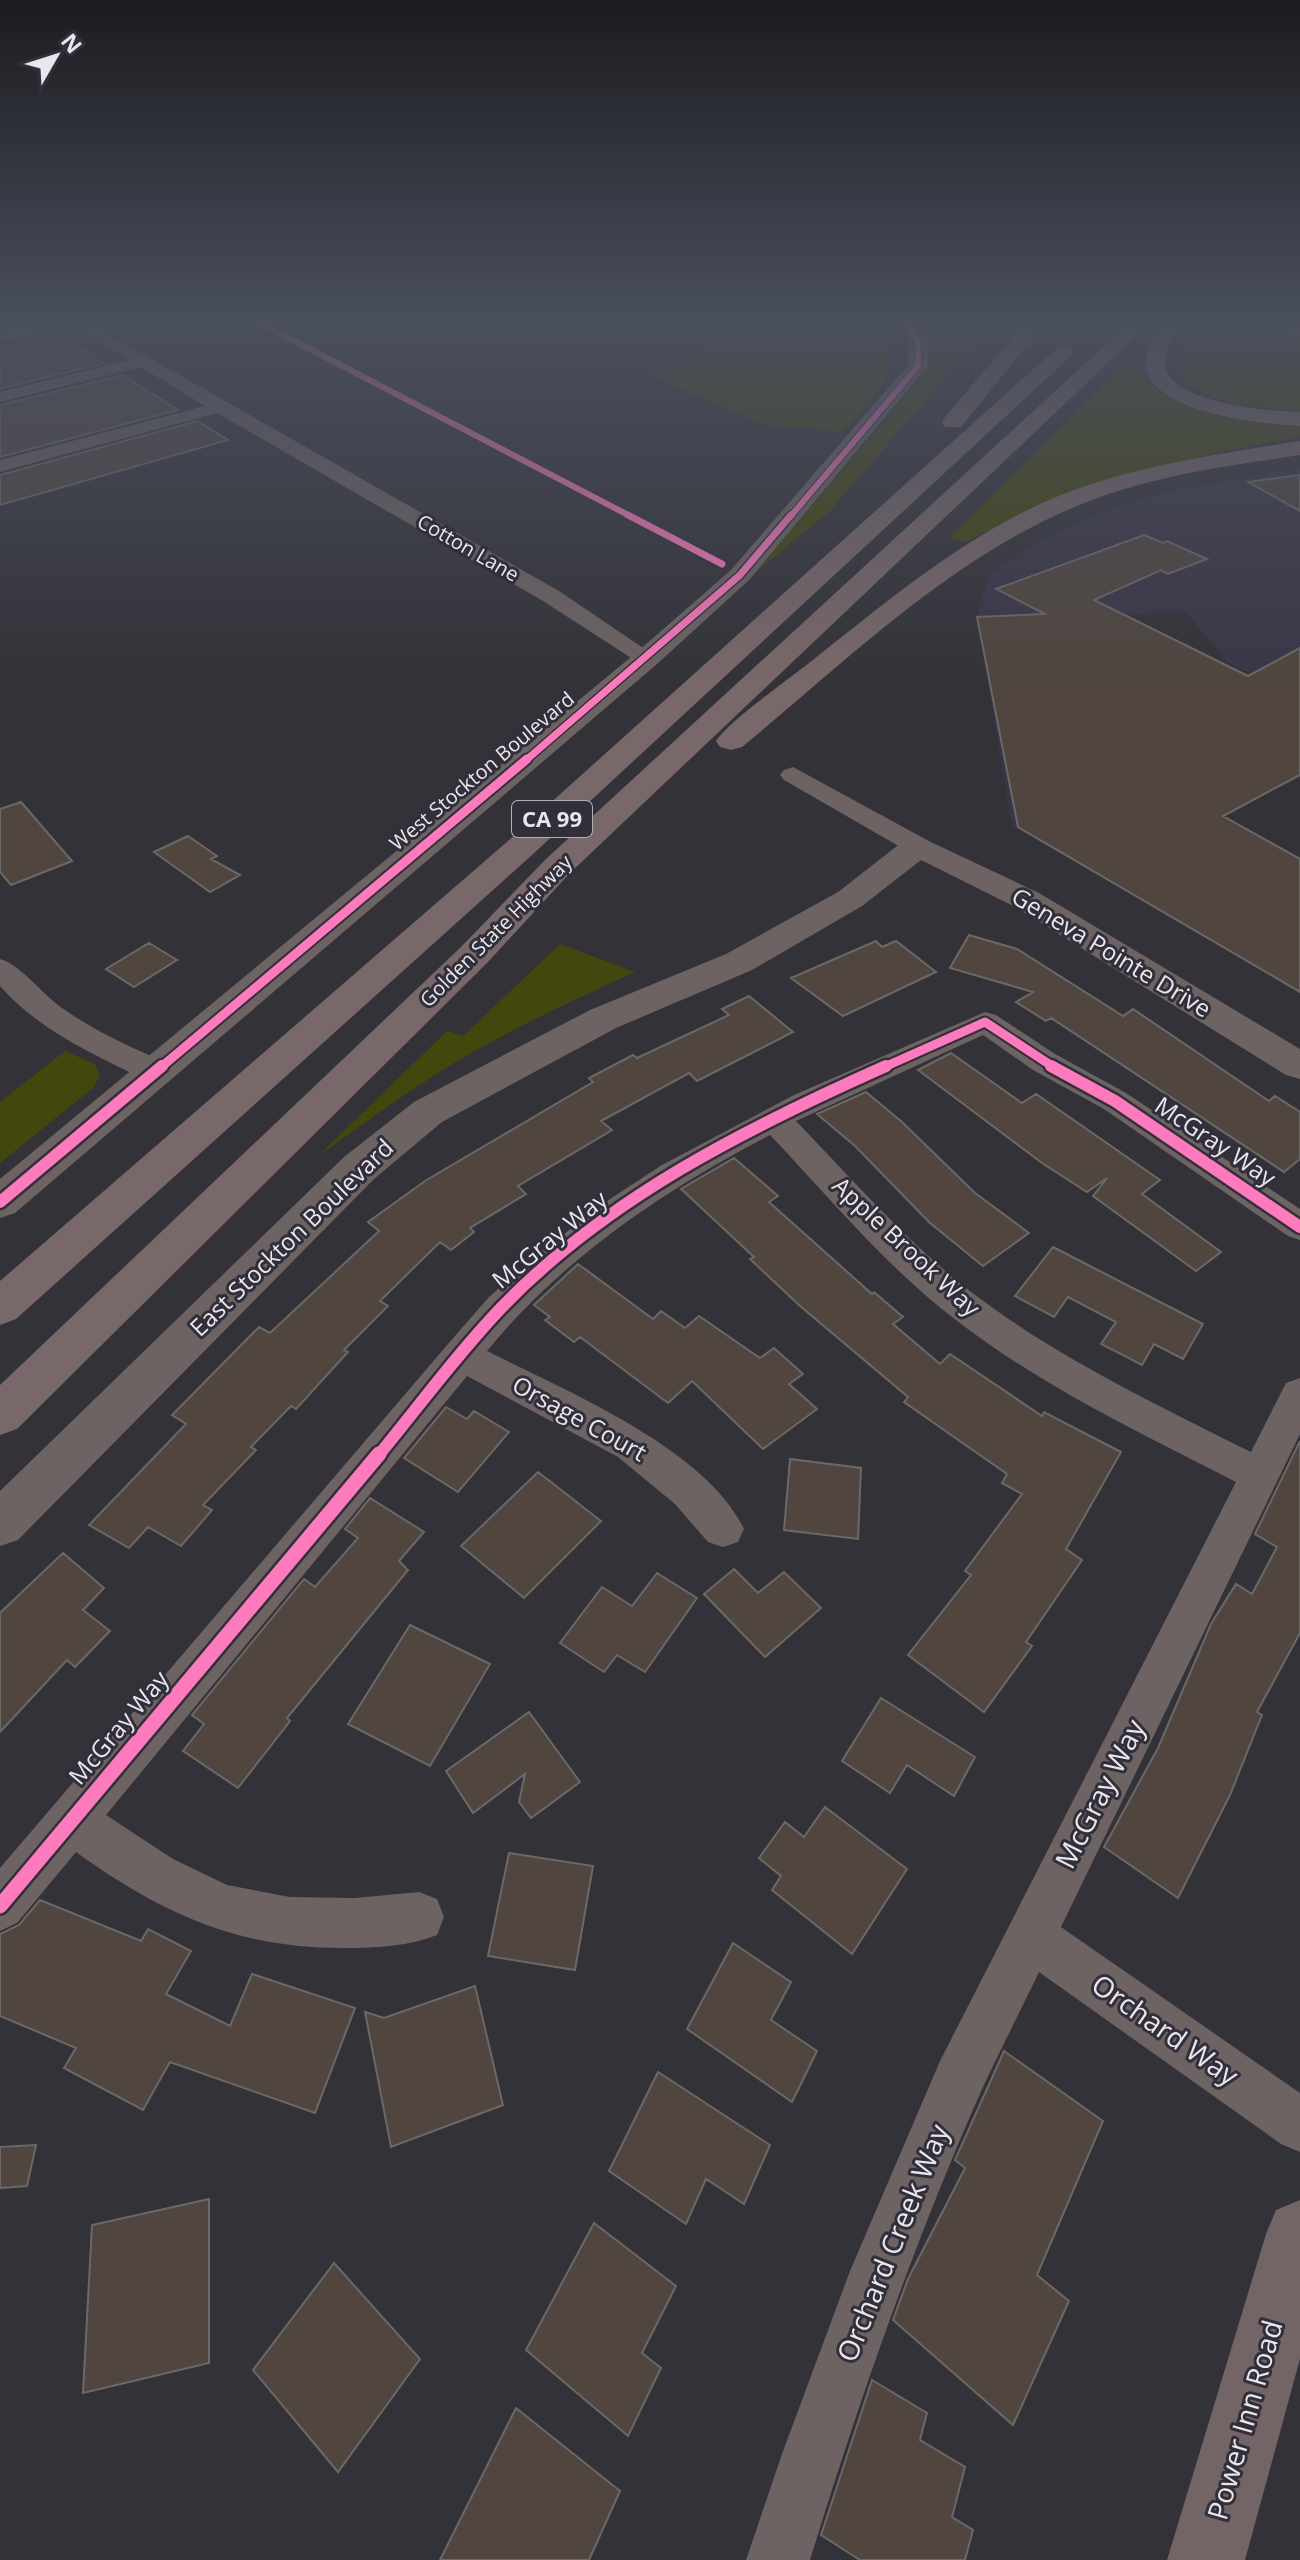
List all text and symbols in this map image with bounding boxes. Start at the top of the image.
north arrow [16,16,96,96]
text: N [55,26,90,59]
street label: Cotton Lane [412,508,524,588]
street label: West Stockton Boulevard [384,685,580,856]
road number: CA 99 [512,801,592,837]
street label: Golden State Highway [414,848,578,1013]
street label: Geneva Pointe Drive [1006,879,1218,1024]
street label: McGray Way [1149,1088,1284,1194]
street label: East Stockton Boulevard [182,1131,400,1343]
street label: Apple Brook Way [826,1169,989,1324]
street label: McGray Way [484,1182,614,1296]
street label: Orsage Court [507,1367,653,1468]
street label: McGray Way [60,1662,176,1791]
street label: McGray Way [1045,1712,1153,1875]
street label: Orchard Way [1085,1965,1247,2094]
street label: Orchard Creek Way [827,2117,957,2367]
street label: Power Inn Road [1197,2315,1291,2524]

